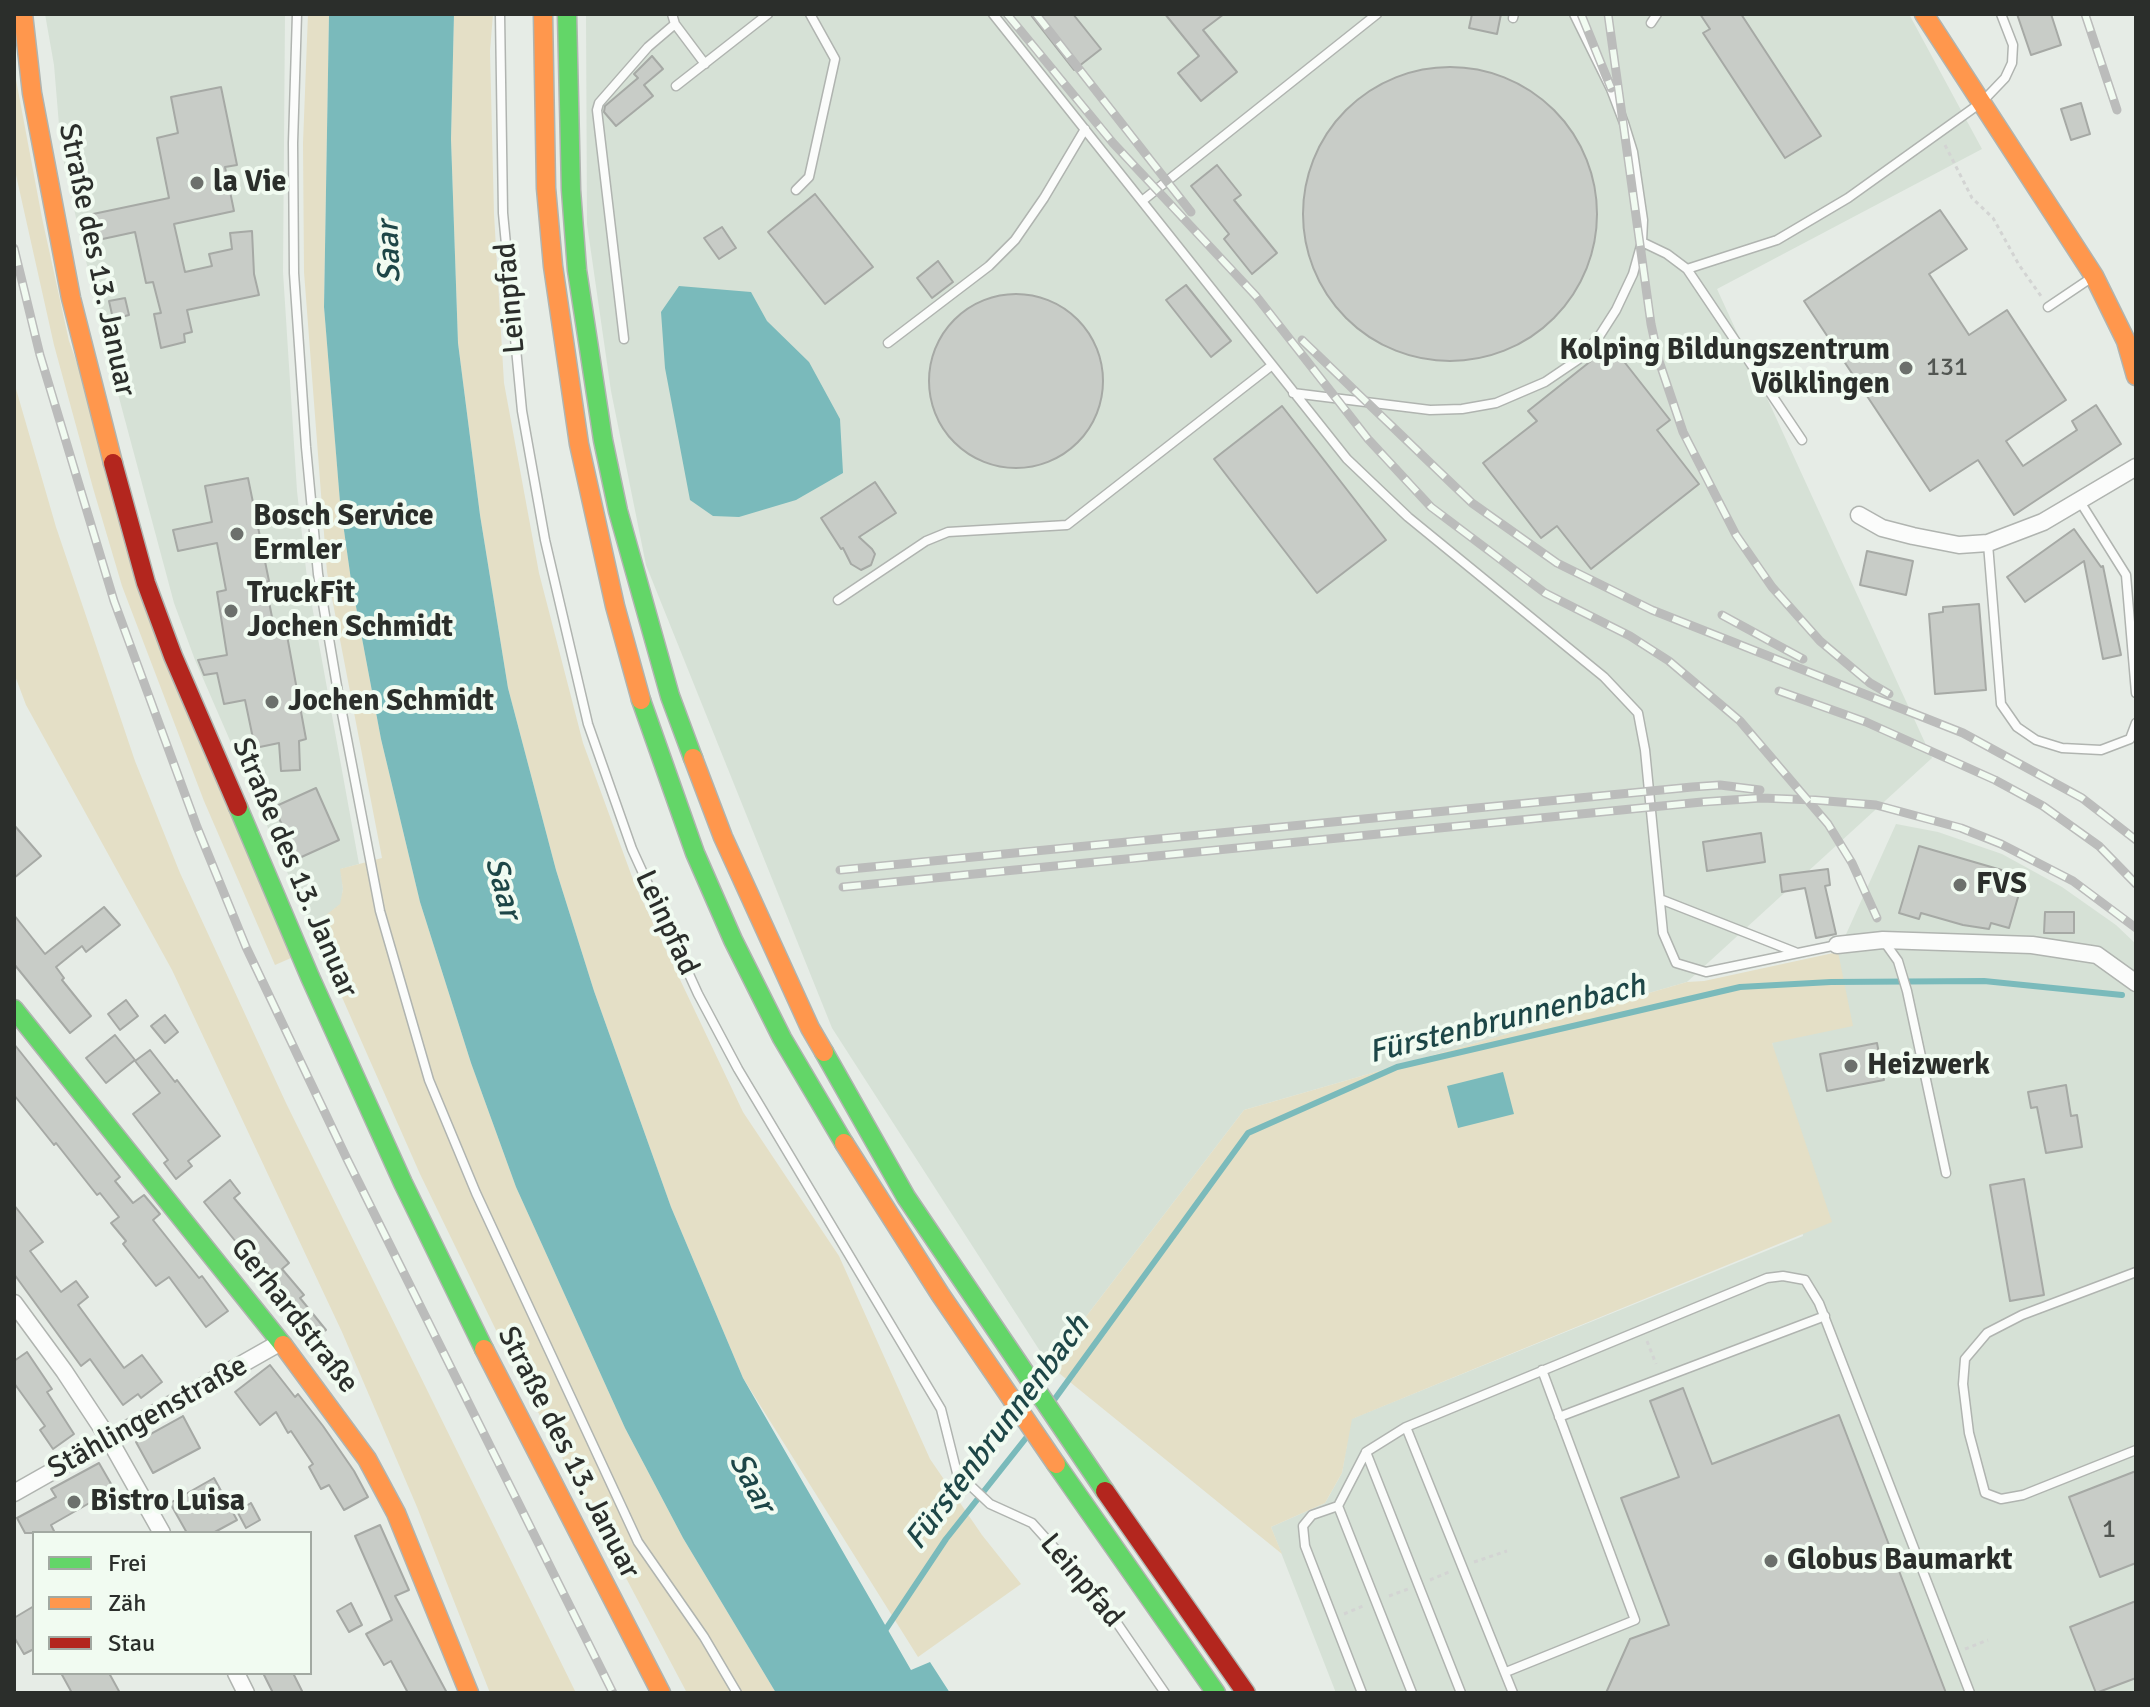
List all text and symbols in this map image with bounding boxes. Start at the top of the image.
street label: Straße des 13. Januar [49,120,143,400]
place label: la Vie [213,165,286,201]
marker: la Vie [188,174,206,192]
water label: Saar [370,220,410,284]
street label: Leinpfad [488,241,534,355]
place label: Kolping Bildungszentrum Völklingen [1559,333,1890,404]
house number: 131 [1926,352,1968,384]
marker: Kolping Bildungszentrum Völklingen [1897,359,1915,377]
place label: Bosch Service Ermler [253,499,434,570]
marker: Bosch Service Ermler [228,525,246,543]
place label: TruckFit Jochen Schmidt [247,576,453,646]
marker: TruckFit Jochen Schmidt [222,602,240,620]
place label: Jochen Schmidt [288,684,494,720]
marker: Jochen Schmidt [263,693,281,711]
street label: Straße des 13. Januar [223,733,365,1003]
water label: Saar [475,853,529,923]
street label: Leinpfad [626,865,706,981]
place label: FVS [1976,867,2027,903]
marker: FVS [1951,876,1969,894]
water label: Fürstenbrunnenbach [1365,967,1649,1073]
place label: Heizwerk [1867,1048,1990,1084]
marker: Heizwerk [1842,1057,1860,1075]
street label: Gerhardstraße [222,1231,366,1401]
water label: Fürstenbrunnenbach [897,1308,1099,1558]
street label: Straße des 13. Januar [489,1321,647,1585]
street label: Stählingenstraße [42,1348,254,1488]
water label: Saar [719,1447,783,1519]
place label: Bistro Luisa [90,1484,245,1520]
marker: Bistro Luisa [65,1493,83,1511]
house number: 1 [2102,1514,2116,1546]
street label: Leinpfad [1031,1527,1131,1635]
legend [32,1531,312,1675]
place label: Globus Baumarkt [1787,1543,2013,1579]
text: Frei [108,1548,147,1578]
marker: Globus Baumarkt [1762,1552,1780,1570]
text: Zäh [108,1588,146,1618]
text: Stau [108,1628,155,1658]

